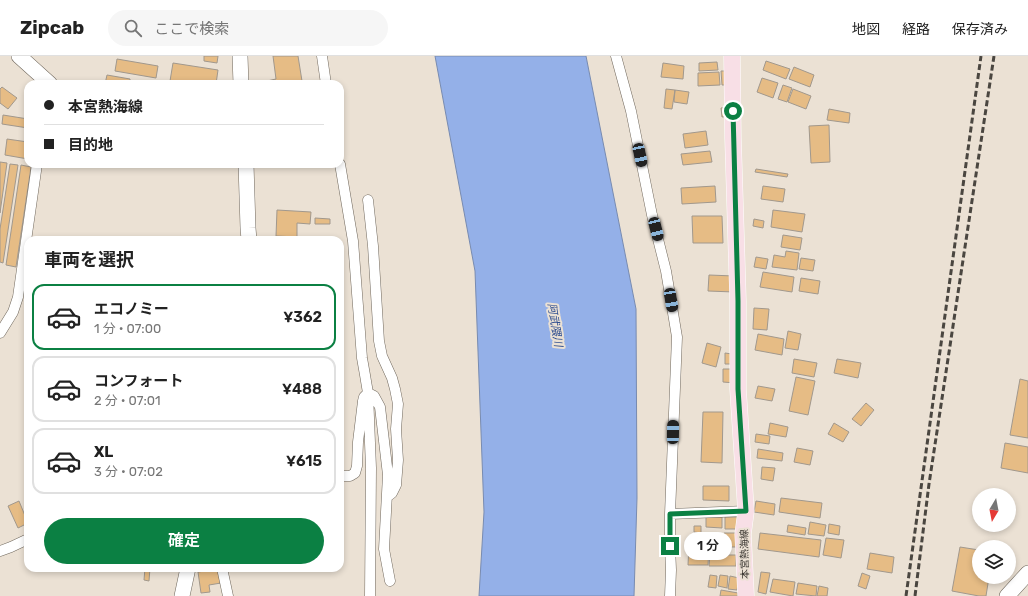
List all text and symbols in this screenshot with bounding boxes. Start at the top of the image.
search box [108,10,388,46]
text: Zipcab [20,16,84,39]
icon: search [122,17,144,39]
text: ここで検索 [154,20,229,38]
text: 地図 [852,21,880,38]
text: 経路 [902,21,930,38]
text: 保存済み [952,21,1008,38]
text: 本宮熱海線 [68,98,143,116]
route start [724,102,742,120]
text: 目的地 [68,136,113,154]
car [632,142,648,168]
car [647,216,665,242]
text: 車両を選択 [44,249,134,271]
car [663,287,679,313]
icon: car [46,299,82,335]
text: エコノミー [94,300,169,318]
water label: 阿武隈川 [545,302,565,349]
text: ¥362 [283,308,322,326]
text: 1 分 · 07:00 [94,321,161,336]
icon: car [46,371,82,407]
text: コンフォート [94,372,184,390]
text: ¥488 [282,380,322,398]
text: 2 分 · 07:01 [94,393,161,408]
car [667,420,679,444]
icon: car [46,443,82,479]
text: XL [94,443,113,461]
text: ¥615 [286,452,322,470]
text: 3 分 · 07:02 [94,464,163,479]
north arrow [972,488,1016,532]
map controls [972,488,1016,584]
button: 確定 [44,518,324,564]
street label: 本宮熱海線 [739,529,751,579]
callout: 1 分 [684,532,732,560]
route end [661,537,679,555]
text: 1 分 [697,538,719,553]
button: layers [972,540,1016,584]

